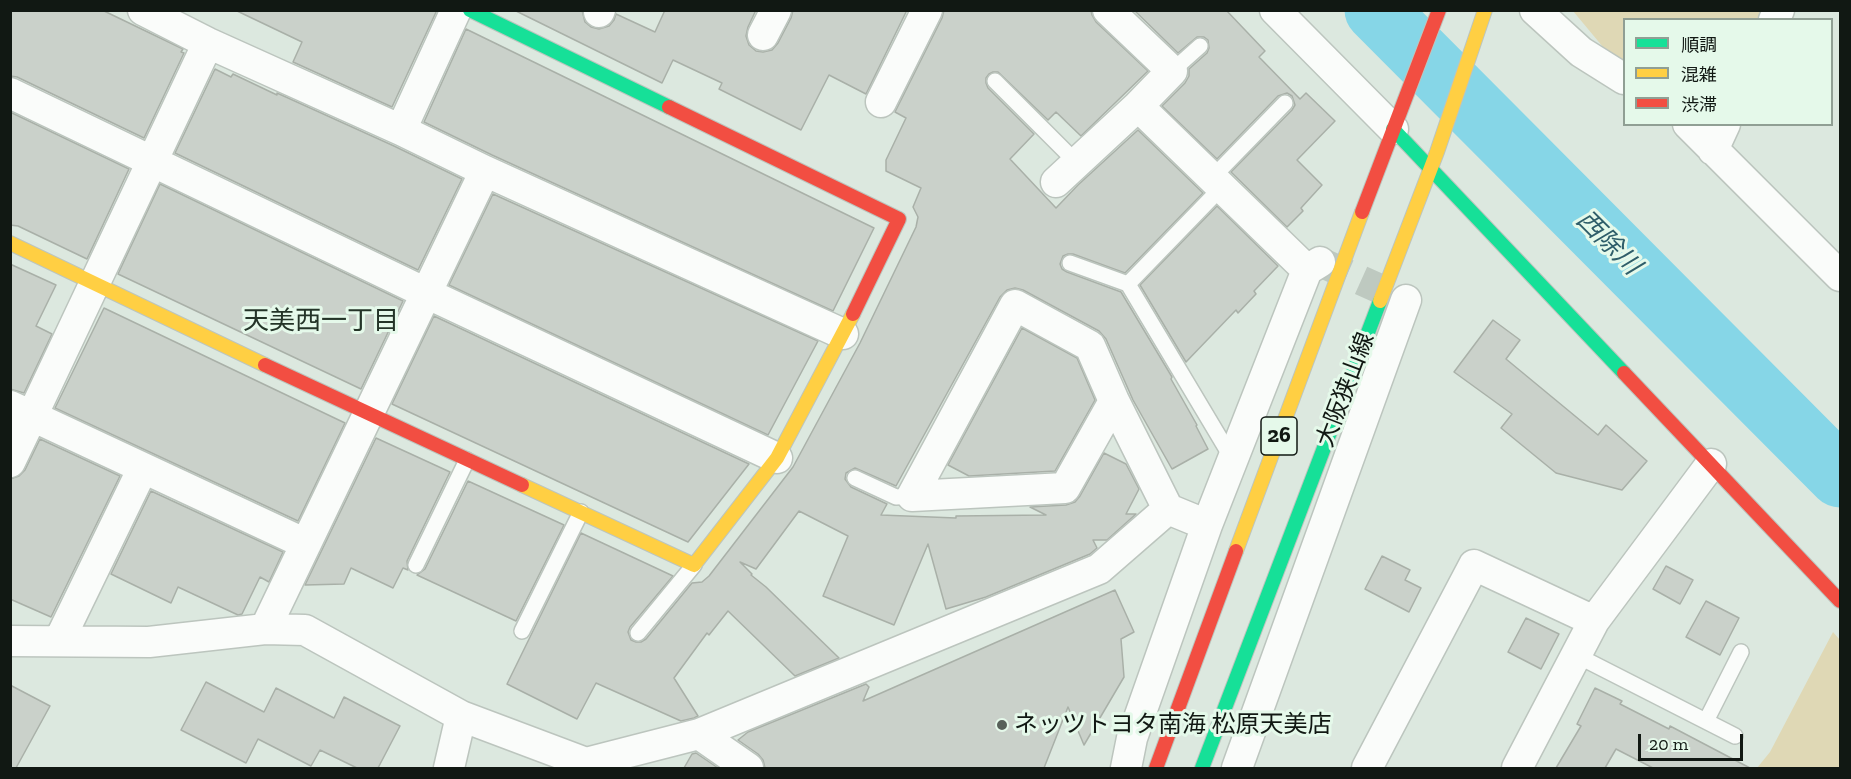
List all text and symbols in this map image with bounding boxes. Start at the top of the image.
legend [1623,18,1833,126]
text: 順調 [1681,34,1717,56]
text: 混雑 [1681,64,1717,86]
text: 渋滞 [1681,94,1717,116]
water label: 西除川 [1569,204,1647,282]
district label: 天美西一丁目 [243,306,399,338]
street label: 大阪狭山線 [1311,329,1381,451]
road number: 26 [1261,417,1297,455]
place label: ネッツトヨタ南海 松原天美店 [1014,711,1331,739]
marker: ネッツトヨタ南海 松原天美店 [995,718,1009,732]
scale bar [1641,722,1746,760]
text: 20 m [1649,733,1688,755]

